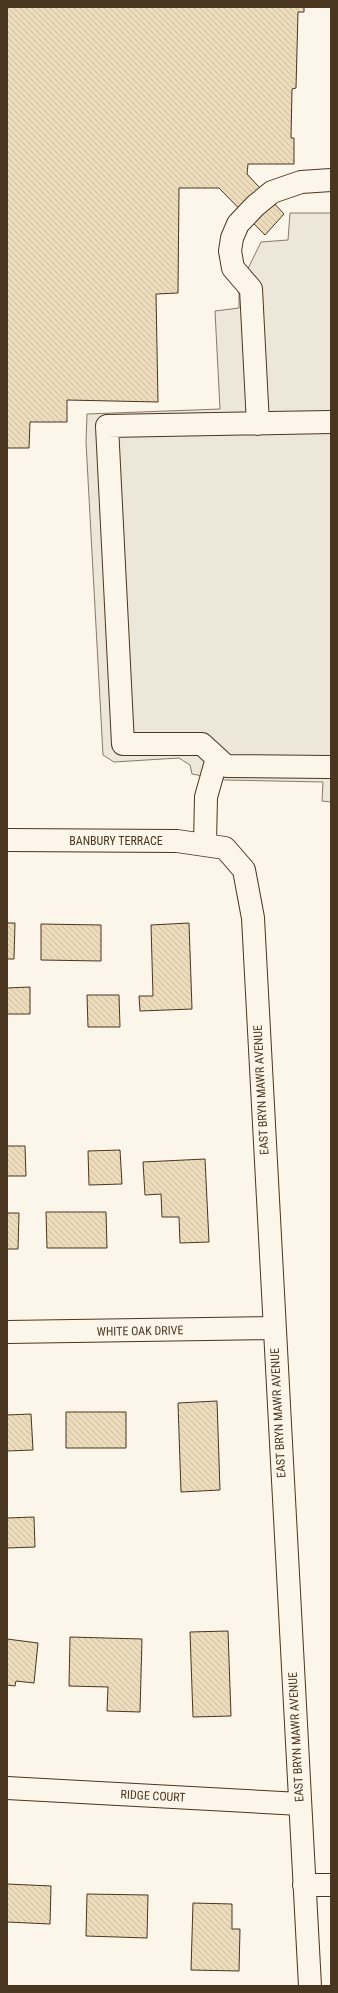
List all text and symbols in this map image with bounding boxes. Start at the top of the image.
street label: BANBURY TERRACE [69,834,163,848]
street label: EAST BRYN MAWR AVENUE [251,1025,271,1155]
street label: WHITE OAK DRIVE [97,1323,183,1339]
street label: EAST BRYN MAWR AVENUE [268,1348,288,1478]
street label: EAST BRYN MAWR AVENUE [286,1672,306,1802]
street label: RIDGE COURT [120,1787,186,1805]

